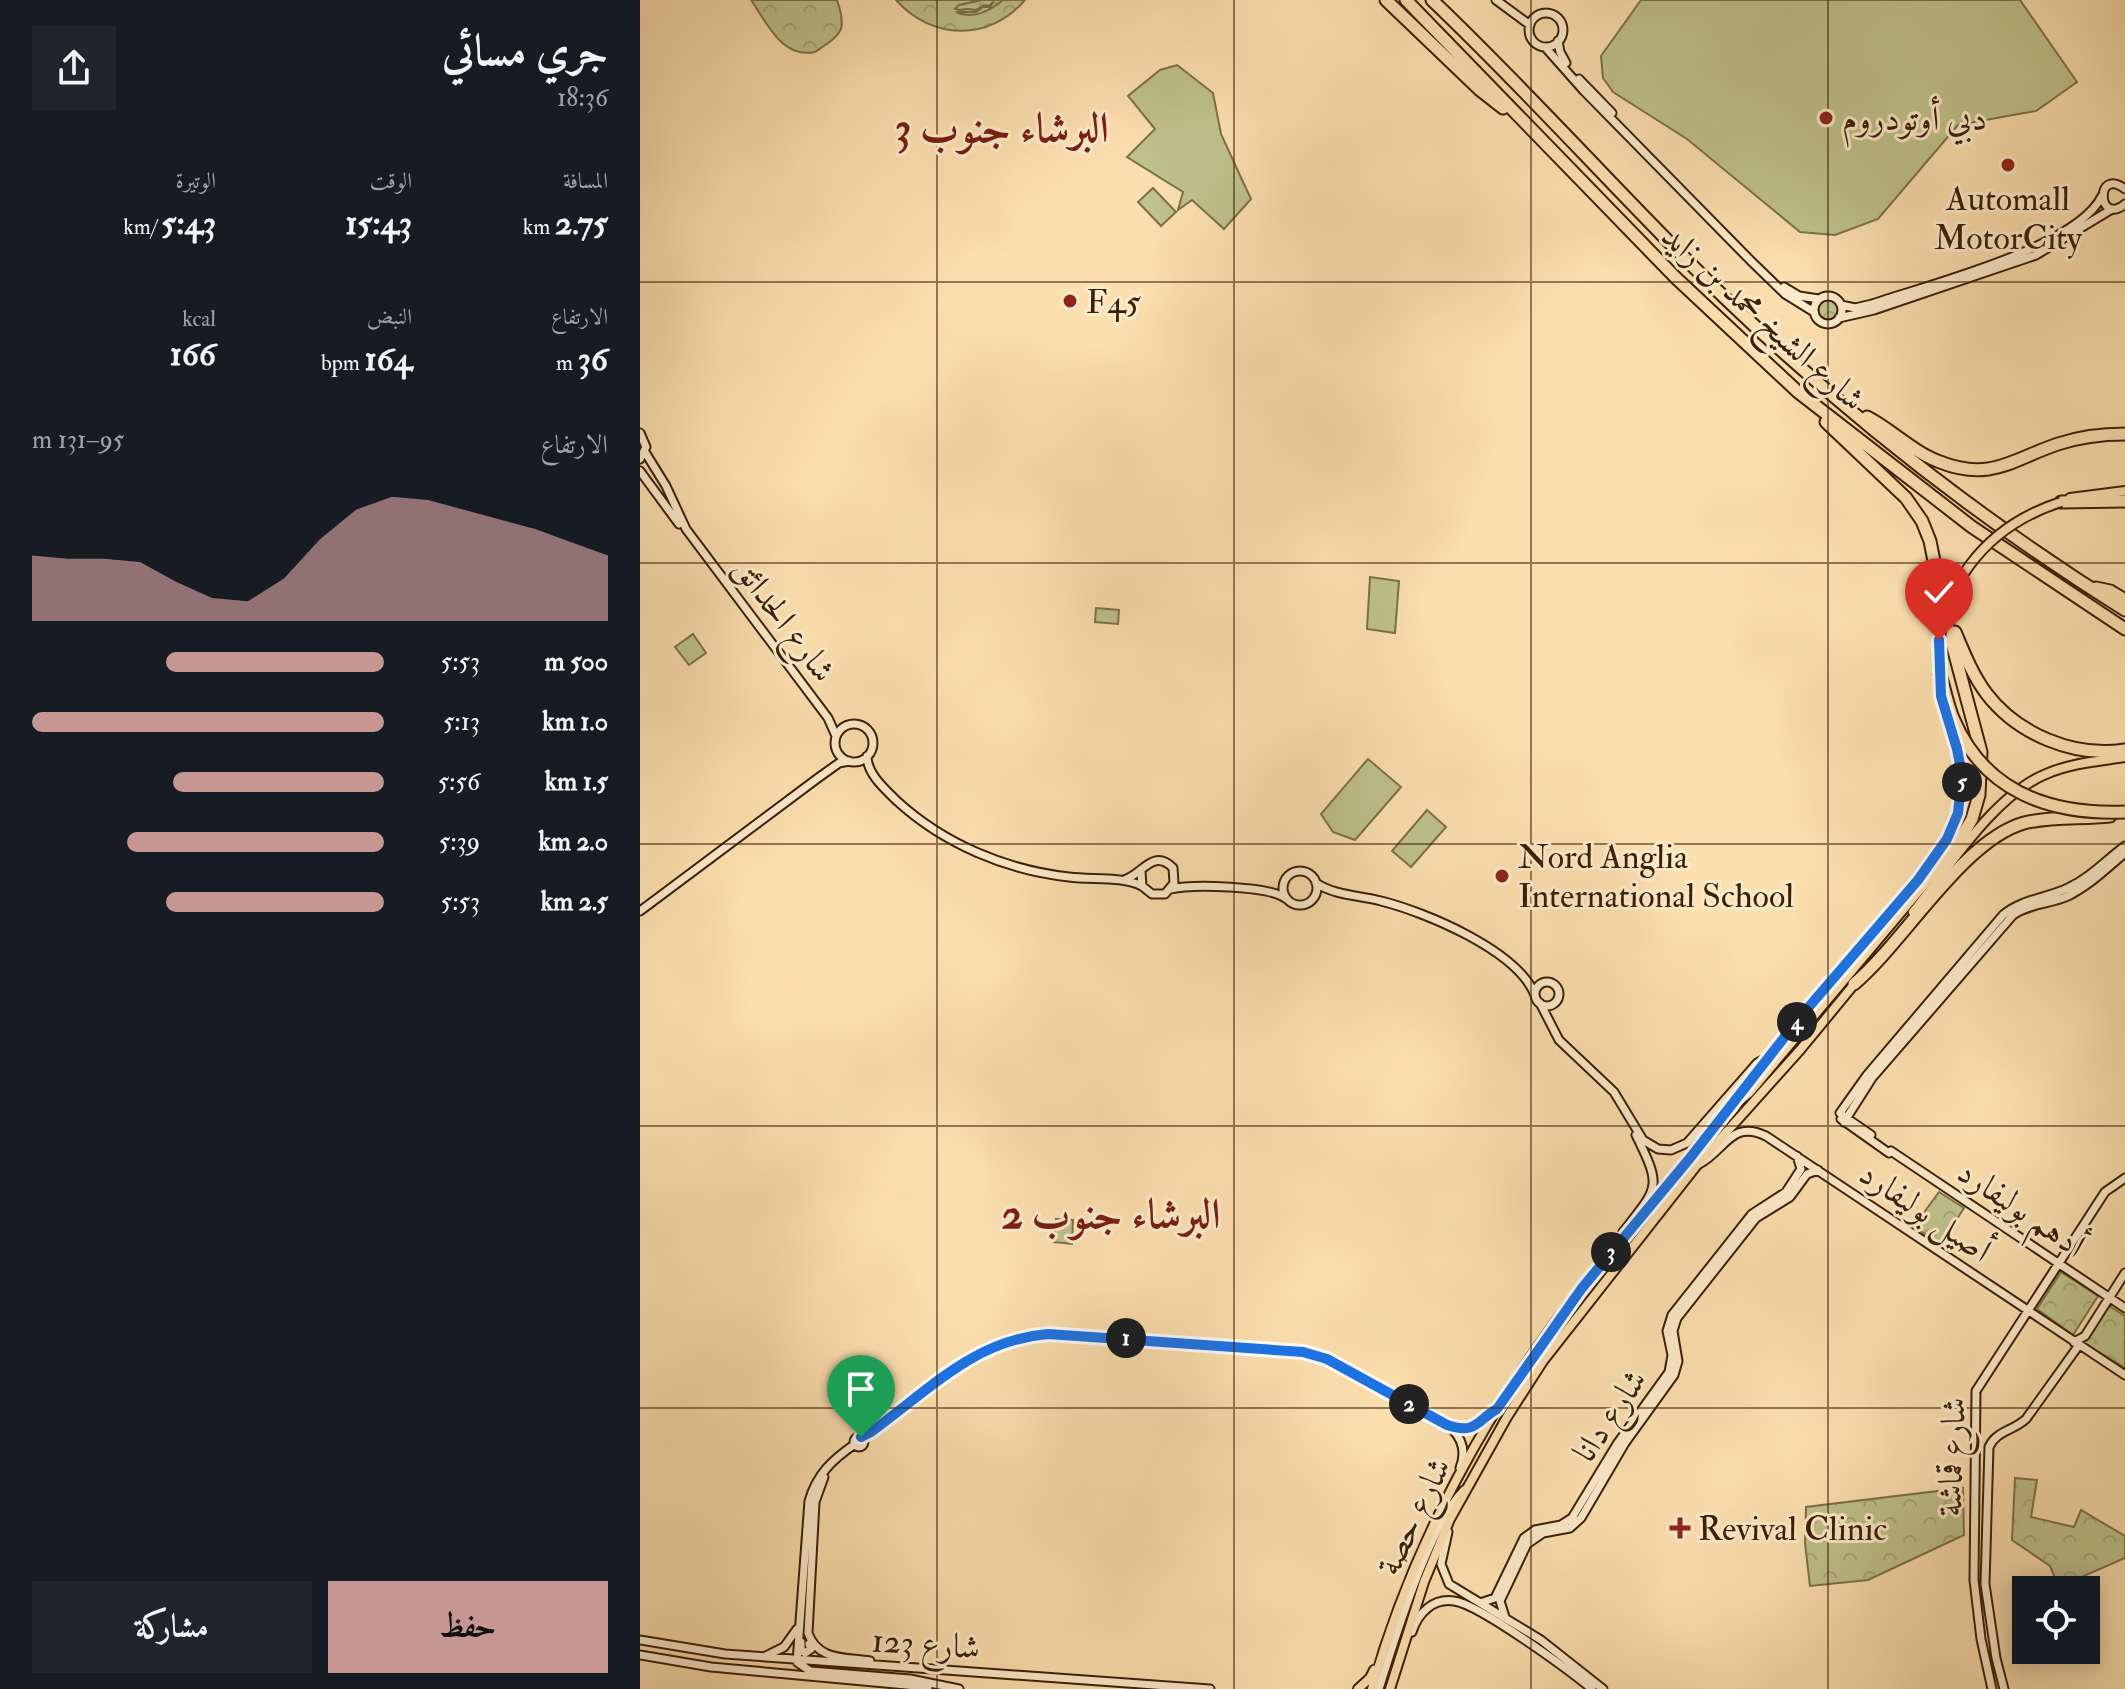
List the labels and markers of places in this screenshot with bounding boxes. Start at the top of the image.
place label: دبي أوتودروم [1842,95,1987,148]
marker: دبي أوتودروم [1817,109,1835,127]
marker: Automall MotorCity [1999,156,2017,174]
place label: Automall MotorCity [1934,178,2083,260]
place label: F45 [1086,281,1141,324]
marker: F45 [1061,292,1079,310]
pin [1905,558,1973,640]
pin: 5 [1942,762,1982,802]
place label: Nord Anglia International School [1518,836,1794,918]
marker: Nord Anglia International School [1493,867,1511,885]
pin: 4 [1777,1002,1817,1042]
pin: 3 [1591,1232,1631,1272]
pin: 1 [1106,1318,1146,1358]
pin [827,1355,895,1437]
pin: 2 [1389,1384,1429,1424]
place label: Revival Clinic [1698,1508,1887,1551]
marker: Revival Clinic [1669,1517,1691,1539]

